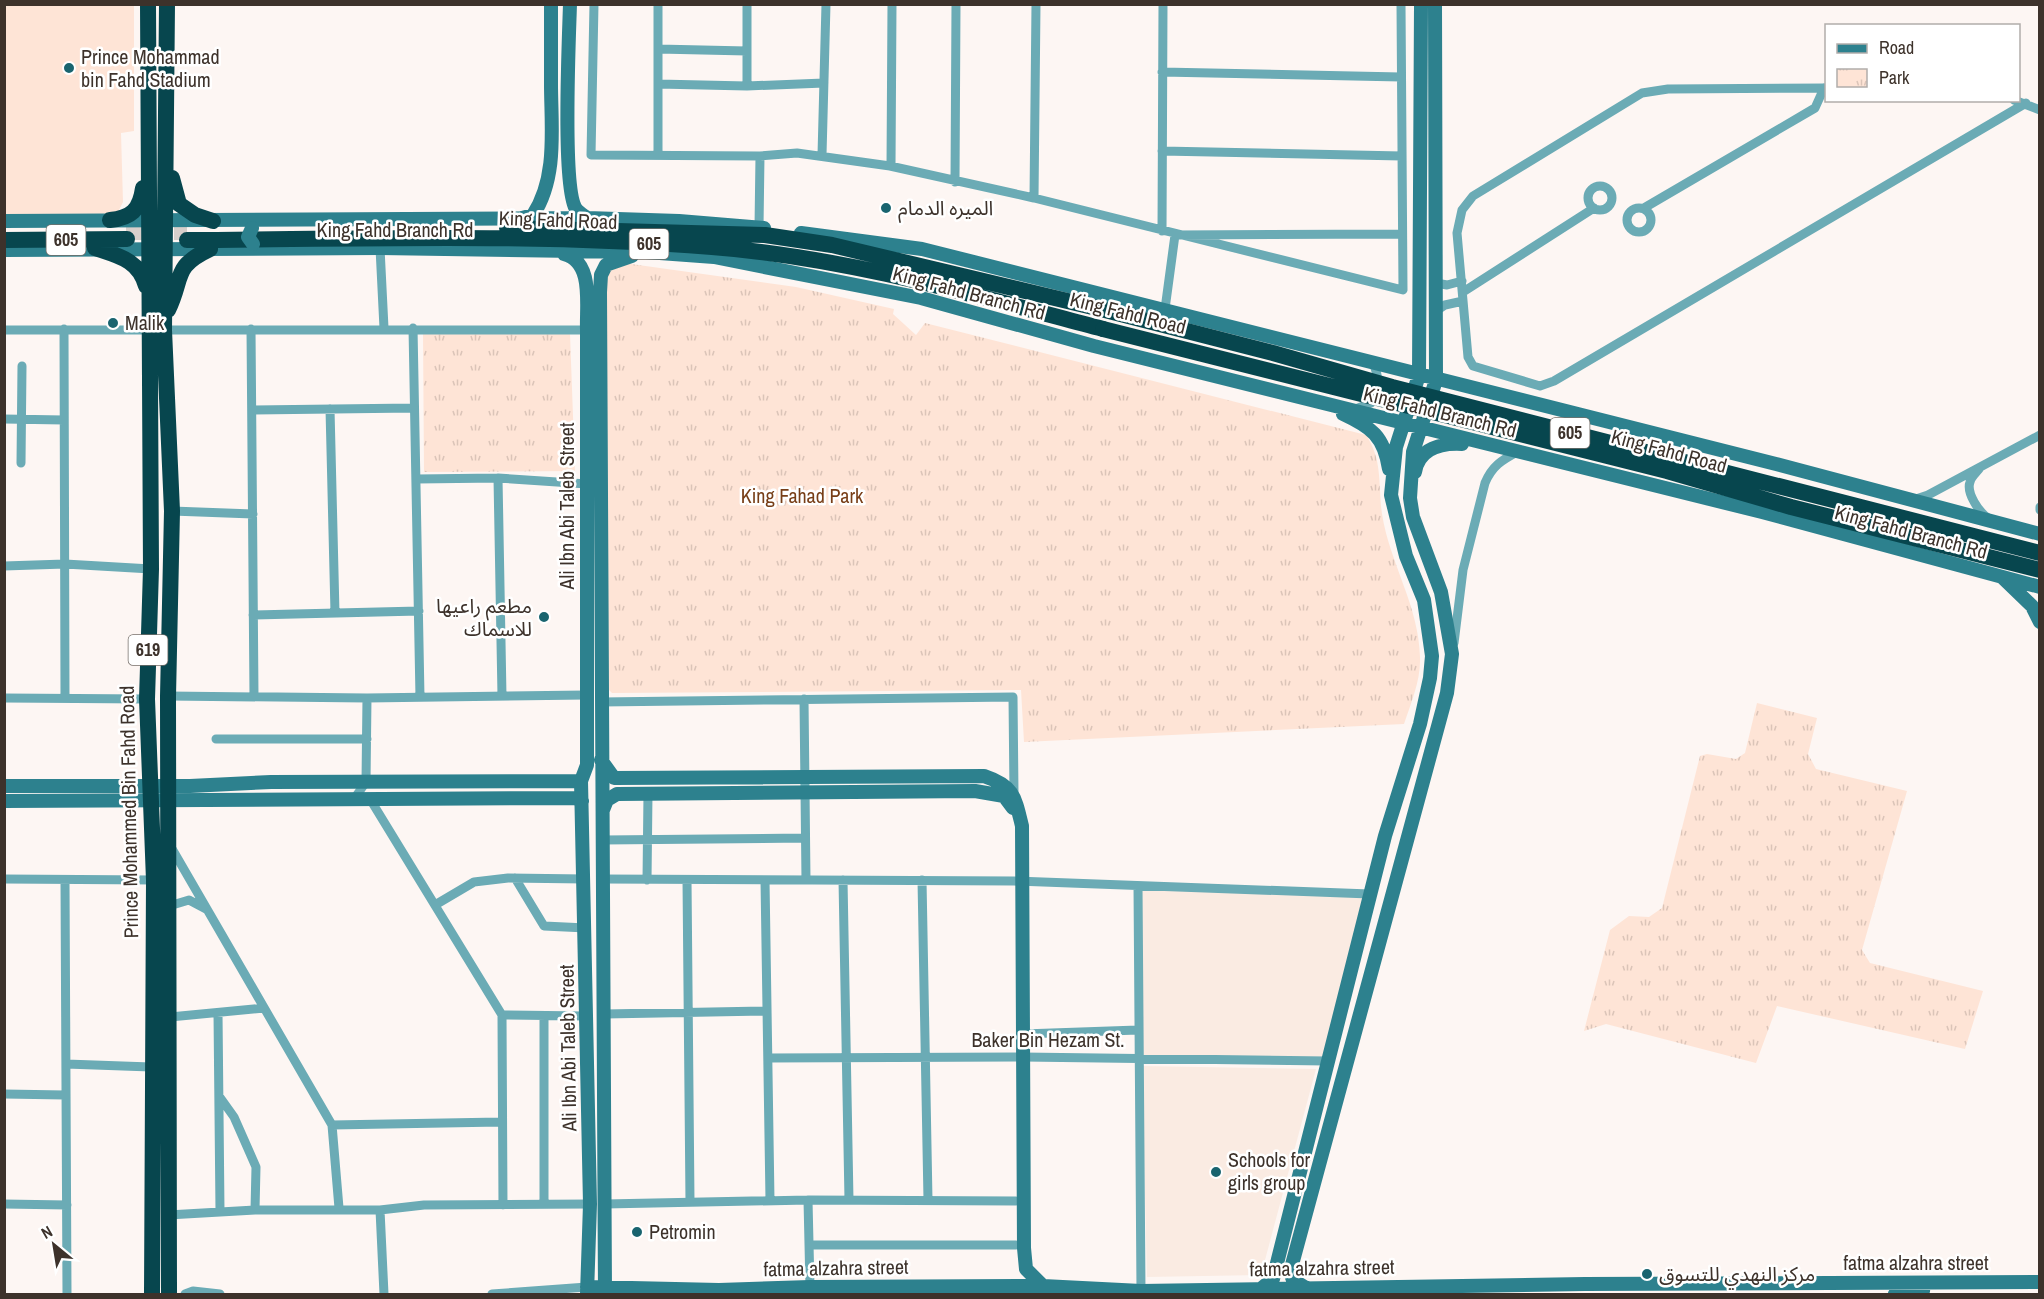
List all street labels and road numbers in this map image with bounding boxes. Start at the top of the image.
street label: King Fahd Road [498,204,618,235]
street label: King Fahd Branch Rd [317,216,473,243]
road number: 605 [46,225,86,255]
road number: 605 [630,229,668,259]
street label: King Fahd Branch Rd [890,259,1048,326]
street label: King Fahd Road [1067,285,1189,340]
street label: King Fahd Branch Rd [1361,379,1520,444]
road number: 605 [1550,418,1590,448]
street label: Ali Ibn Abi Taleb Street [553,422,580,590]
street label: King Fahd Road [1608,422,1730,479]
street label: King Fahd Branch Rd [1832,498,1990,565]
road number: 619 [128,635,168,665]
street label: Prince Mohammed Bin Fahd Road [113,685,144,939]
street label: Ali Ibn Abi Taleb Street [553,964,582,1133]
street label: Baker Bin Hezam St. [971,1026,1125,1053]
street label: fatma alzahra street [1844,1249,1989,1276]
street label: fatma alzahra street [763,1253,909,1282]
street label: fatma alzahra street [1249,1253,1395,1282]

